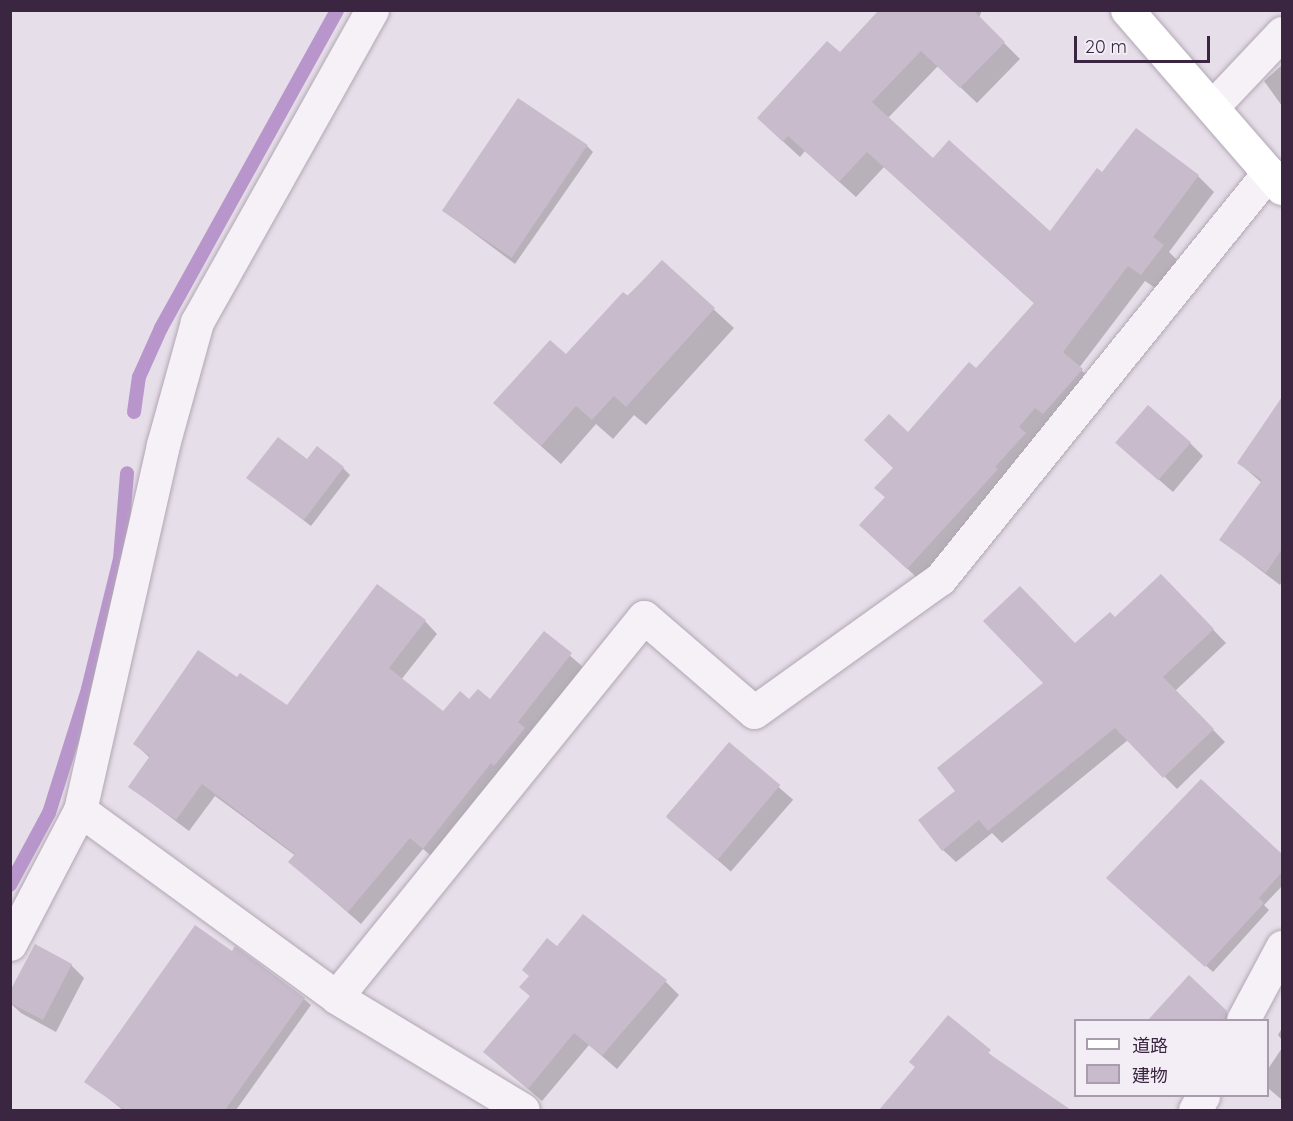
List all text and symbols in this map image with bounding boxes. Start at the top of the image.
scale bar [1077,24,1214,62]
text: 20 m [1085,35,1127,58]
legend [1074,1019,1269,1097]
text: 道路 [1132,1034,1168,1057]
text: 建物 [1132,1064,1168,1087]

